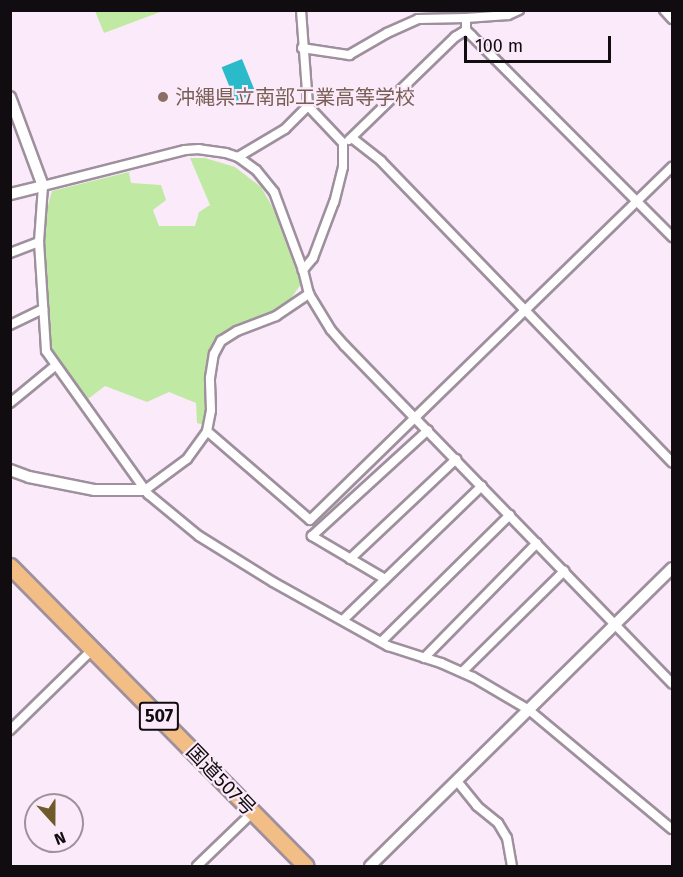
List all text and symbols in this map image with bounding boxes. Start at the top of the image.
scale bar [467,24,614,62]
text: 100 m [475,35,523,57]
place label: 沖縄県立南部工業高等学校 [175,85,415,109]
marker: 沖縄県立南部工業高等学校 [156,90,170,104]
road number: 507 [138,701,180,731]
street label: 国道507号 [181,739,261,821]
north arrow [24,793,84,853]
text: N [52,828,68,849]

